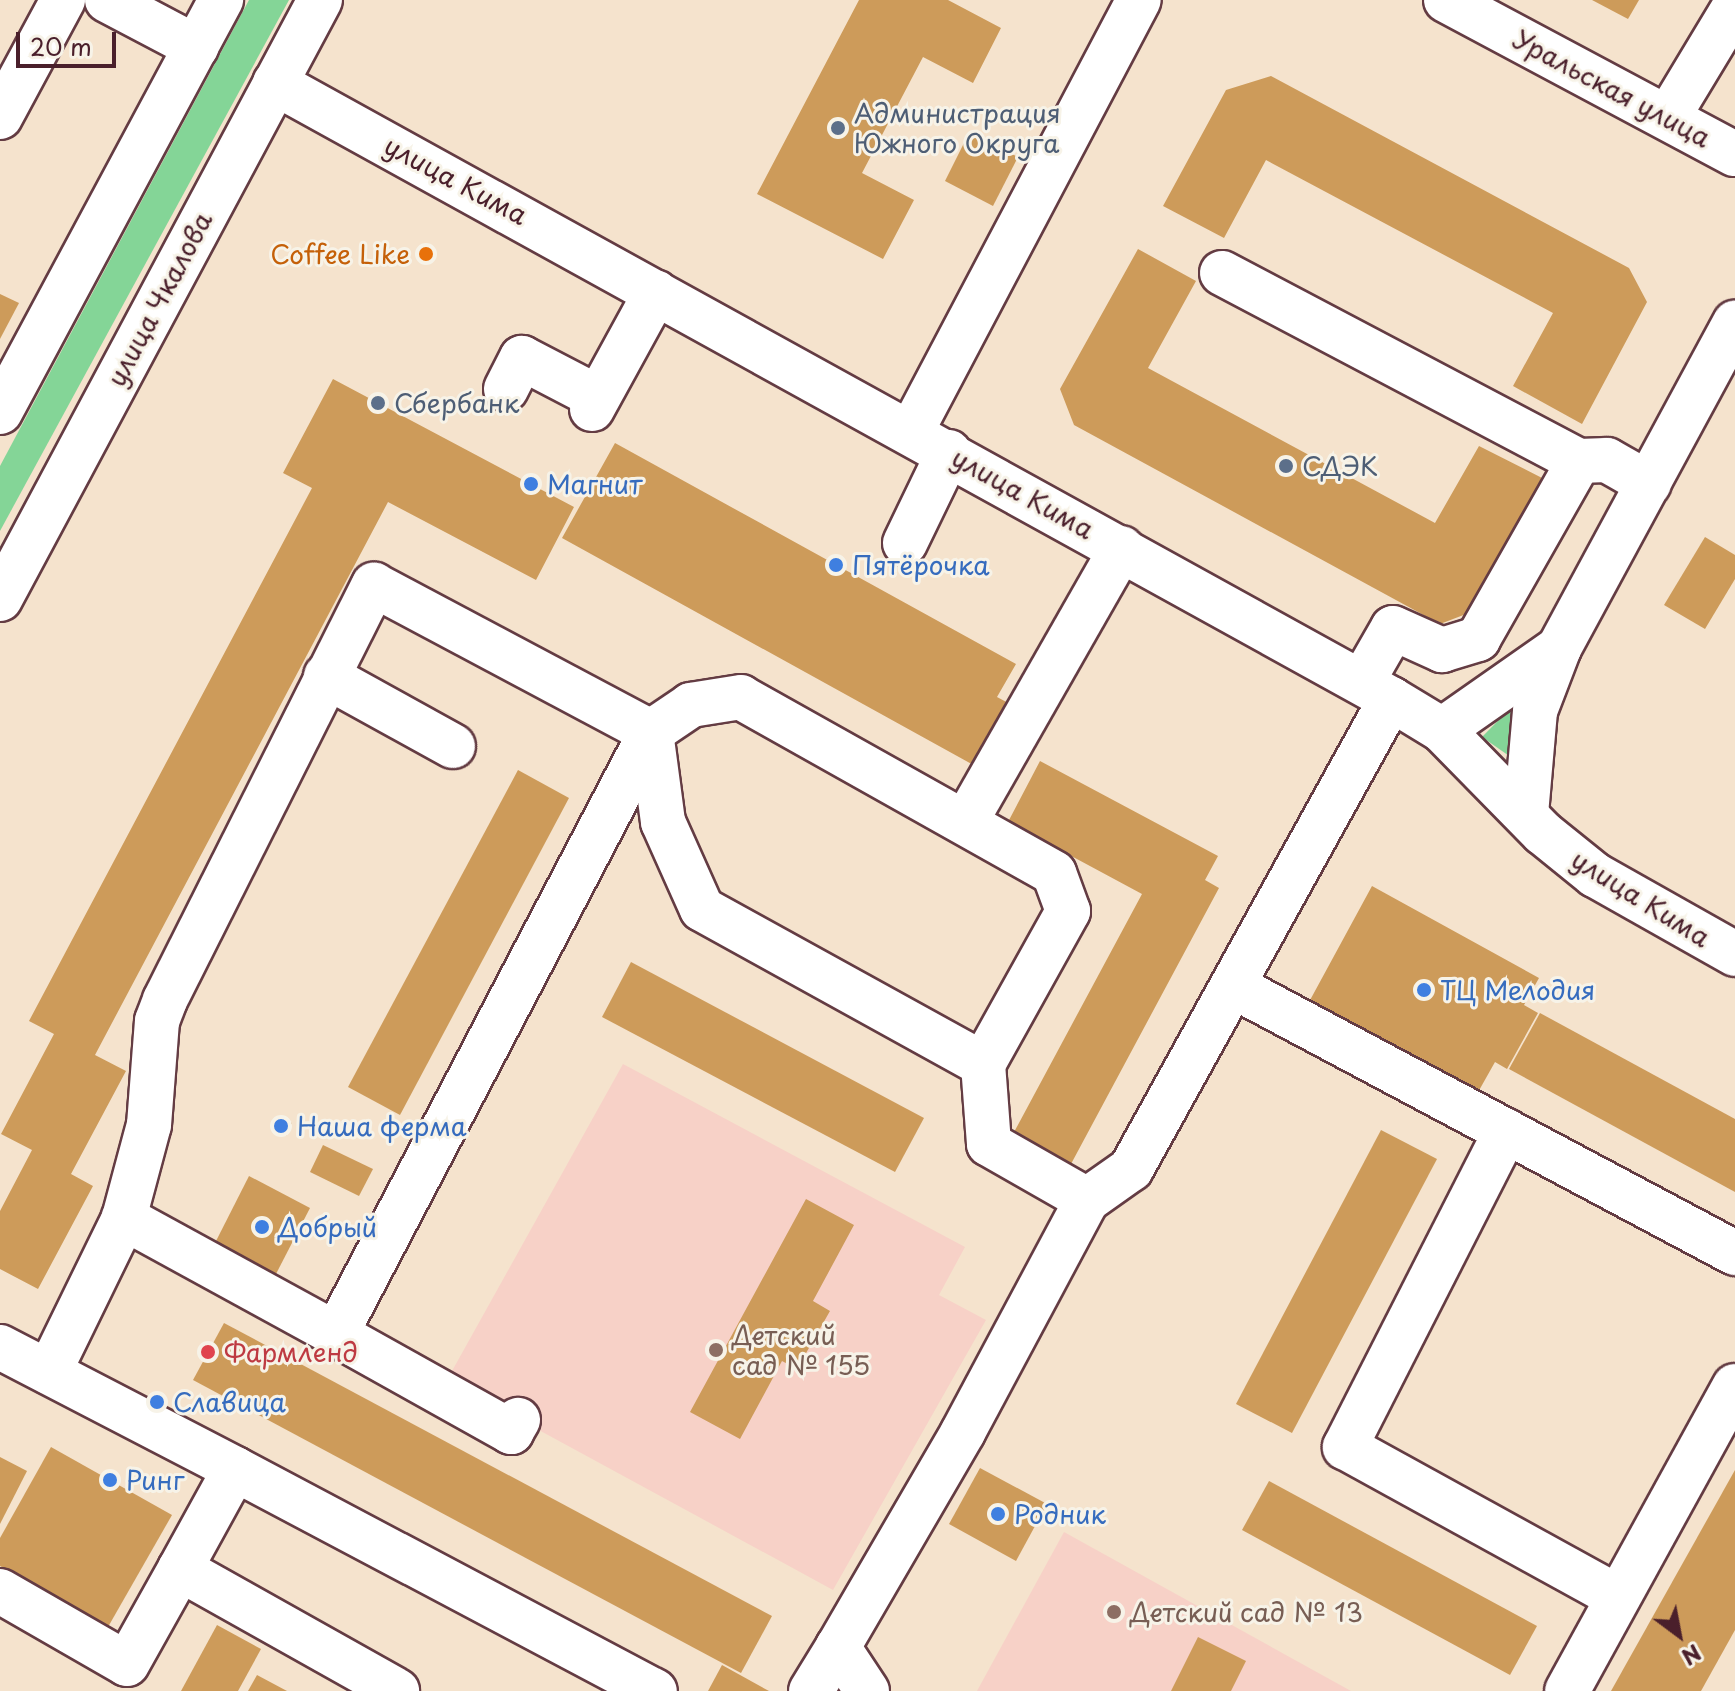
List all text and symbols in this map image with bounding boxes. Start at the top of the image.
scale bar [20,16,120,66]
street label: Уральская улица [1507,22,1717,154]
text: 20 m [30,28,92,64]
place label: Администрация Южного Округа [854,97,1061,158]
marker: Администрация Южного Округа [829,119,847,137]
street label: улица Кима [379,129,533,231]
street label: улица Чкалова [100,206,218,392]
place label: Coffee Like [268,238,410,270]
marker: Coffee Like [417,245,435,263]
place label: Сбербанк [394,387,519,419]
marker: Сбербанк [369,394,387,412]
street label: улица Кима [947,441,1099,545]
place label: СДЭК [1302,450,1378,482]
marker: СДЭК [1277,457,1295,475]
place label: Магнит [547,468,642,500]
marker: Магнит [522,475,540,493]
place label: Пятёрочка [852,549,990,581]
marker: Пятёрочка [827,556,845,574]
street label: улица Кима [1566,843,1716,953]
place label: ТЦ Мелодия [1440,974,1598,1006]
marker: ТЦ Мелодия [1415,981,1433,999]
place label: Наша ферма [297,1110,468,1142]
marker: Наша ферма [272,1117,290,1135]
place label: Добрый [278,1211,377,1243]
marker: Добрый [253,1218,271,1236]
place label: Детский сад № 155 [732,1319,871,1380]
place label: Фармленд [224,1336,358,1368]
marker: Детский сад № 155 [707,1341,725,1359]
marker: Фармленд [199,1343,217,1361]
place label: Славица [173,1386,286,1418]
marker: Славица [148,1393,166,1411]
place label: Ринг [126,1464,184,1496]
marker: Ринг [101,1471,119,1489]
place label: Родник [1014,1498,1106,1530]
marker: Родник [989,1505,1007,1523]
north arrow [1639,1595,1719,1675]
place label: Детский сад № 13 [1130,1596,1365,1628]
marker: Детский сад № 13 [1105,1603,1123,1621]
text: N [1676,1637,1708,1674]

